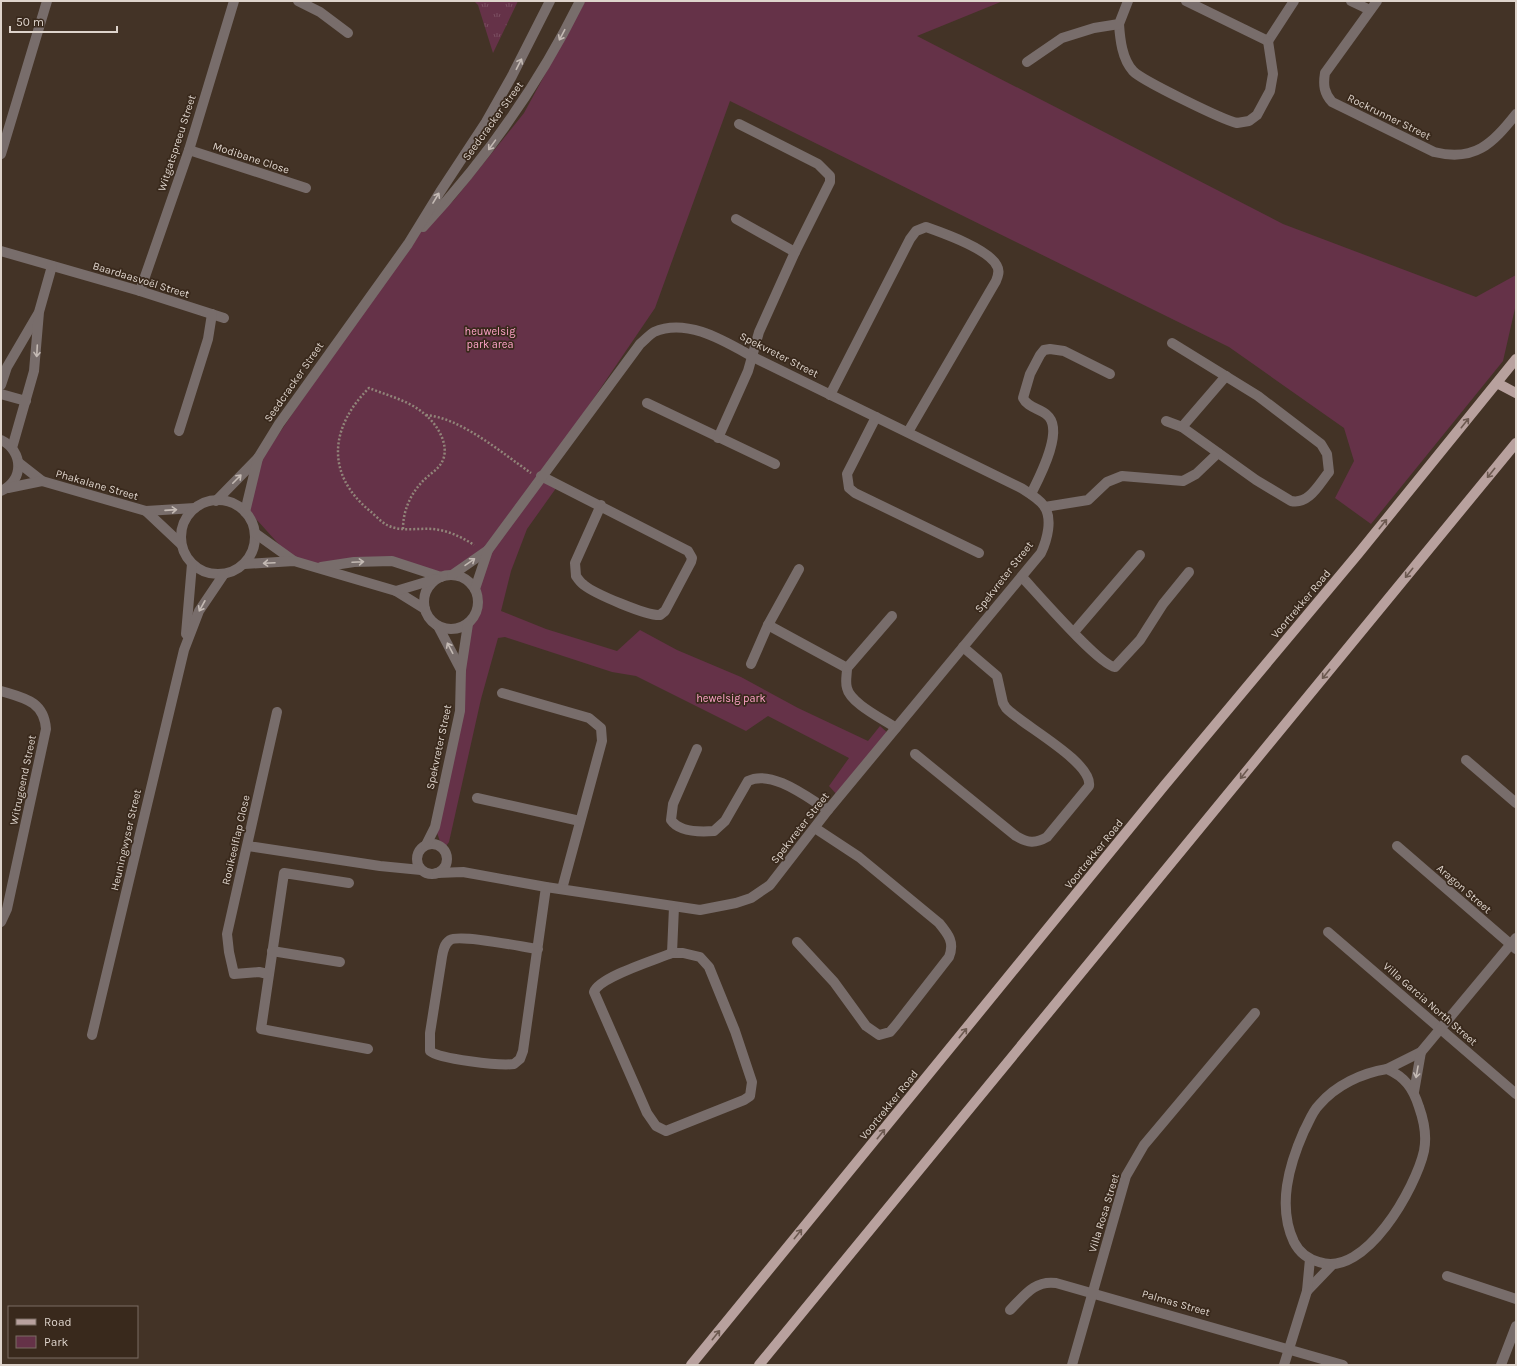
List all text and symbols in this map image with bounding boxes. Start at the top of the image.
scale bar [10,8,117,34]
text: 50 m [16,15,44,29]
one-way arrow [558,29,565,41]
one-way arrow [515,58,523,70]
street label: Seedcracker Street [460,79,526,163]
street label: Rockrunner Street [1345,91,1433,143]
street label: Witgatspreeu Street [155,93,199,193]
street label: Modibane Close [211,139,291,177]
one-way arrow [487,139,496,150]
one-way arrow [432,192,440,204]
street label: Baardaasvoël Street [91,259,191,301]
park label: heuwelsig park area [465,325,516,351]
street label: Spekvreter Street [737,330,821,380]
street label: Seedcracker Street [262,340,326,424]
one-way arrow [33,344,40,357]
one-way arrow [1460,418,1469,428]
street label: Phakalane Street [54,467,140,503]
one-way arrow [1487,468,1496,478]
one-way arrow [232,474,242,484]
one-way arrow [164,506,177,513]
one-way arrow [1378,518,1387,529]
street label: Spekvreter Street [972,539,1036,615]
one-way arrow [464,558,475,566]
one-way arrow [263,559,276,566]
one-way arrow [351,559,364,566]
street label: Voortrekker Road [1269,567,1333,641]
one-way arrow [1404,568,1413,579]
one-way arrow [198,600,205,612]
one-way arrow [445,642,453,654]
one-way arrow [1322,668,1331,679]
park label: hewelsig park [696,692,766,705]
street label: Spekvreter Street [424,703,454,791]
street label: Witrugeend Street [7,734,39,826]
one-way arrow [1239,769,1248,780]
street label: Heuningwyser Street [108,788,144,892]
street label: Spekvreter Street [768,790,832,866]
street label: Rooikeelflap Close [219,793,253,886]
street label: Voortrekker Road [1062,817,1126,891]
street label: Aragon Street [1434,862,1494,916]
street label: Villa Garcia North Street [1380,960,1480,1048]
one-way arrow [958,1028,967,1038]
one-way arrow [1413,1065,1421,1078]
street label: Voortrekker Road [857,1068,921,1142]
one-way arrow [876,1128,885,1139]
street label: Villa Rosa Street [1086,1172,1122,1254]
one-way arrow [794,1229,803,1240]
street label: Palmas Street [1140,1287,1212,1319]
legend [8,1306,138,1358]
text: Road [44,1315,72,1329]
one-way arrow [712,1329,720,1340]
text: Park [44,1335,69,1349]

